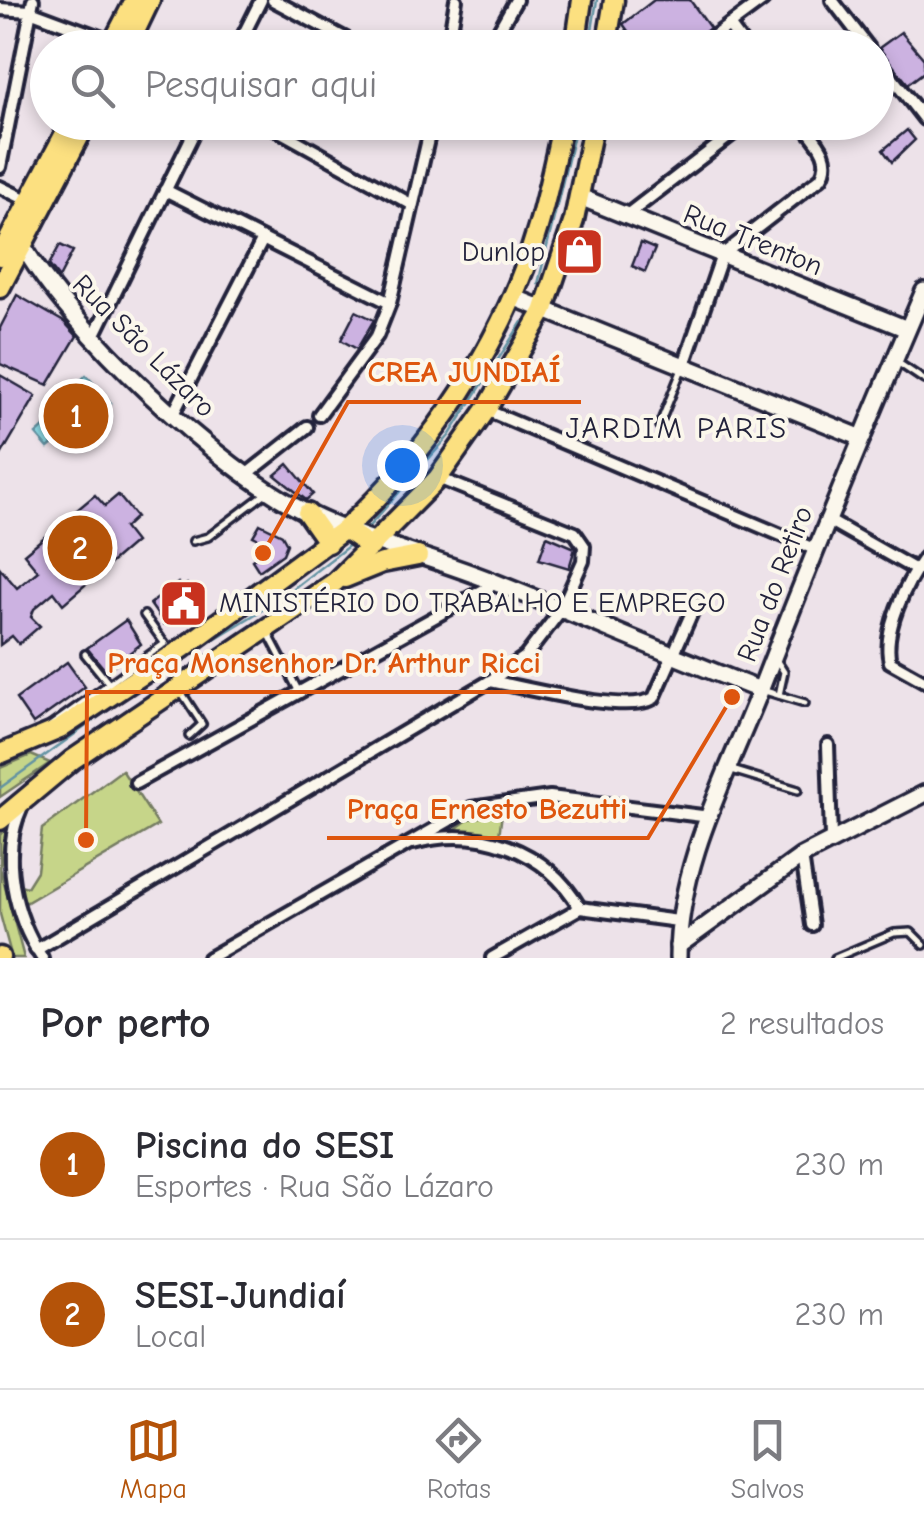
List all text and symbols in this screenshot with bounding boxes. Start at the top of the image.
search box [30,30,894,140]
icon: search [65,58,120,113]
text: Pesquisar aqui [145,63,377,107]
street label: Rua Trenton [679,198,827,282]
shop icon: Dunlop [554,226,606,278]
place label: Dunlop [462,236,545,268]
street label: Rua São Lázaro [66,268,222,424]
callout: CREA JUNDIAÍ [348,342,581,402]
text: CREA JUNDIAÍ [367,354,561,390]
pin: 1 [44,378,108,454]
district label: JARDIM PARIS [565,411,789,446]
your location [377,440,428,491]
street label: Rua do Retiro [731,502,819,666]
pin: 2 [48,510,112,586]
public building icon: MINISTÉRIO DO TRABALHO E EMPREGO [158,577,210,629]
place label: MINISTÉRIO DO TRABALHO E EMPREGO [219,586,725,619]
callout: Praça Monsenhor Dr. Arthur Ricci [87,632,561,692]
text: Praça Monsenhor Dr. Arthur Ricci [107,646,541,681]
callout: Praça Ernesto Bezutti [327,778,648,838]
text: Praça Ernesto Bezutti [347,792,627,827]
text: Por perto [40,999,211,1048]
text: 2 resultados [720,1005,884,1042]
text: Piscina do SESI [135,1124,394,1168]
text: 1 [66,1146,79,1183]
text: 230 m [794,1146,884,1183]
text: Esportes · Rua São Lázaro [135,1168,494,1205]
text: SESI-Jundiaí [135,1274,346,1318]
text: 2 [65,1296,80,1333]
text: 230 m [794,1296,884,1333]
text: Local [135,1318,206,1355]
tab: Mapa [120,1413,187,1505]
tab: Rotas [427,1413,491,1505]
tab: Salvos [731,1413,804,1505]

